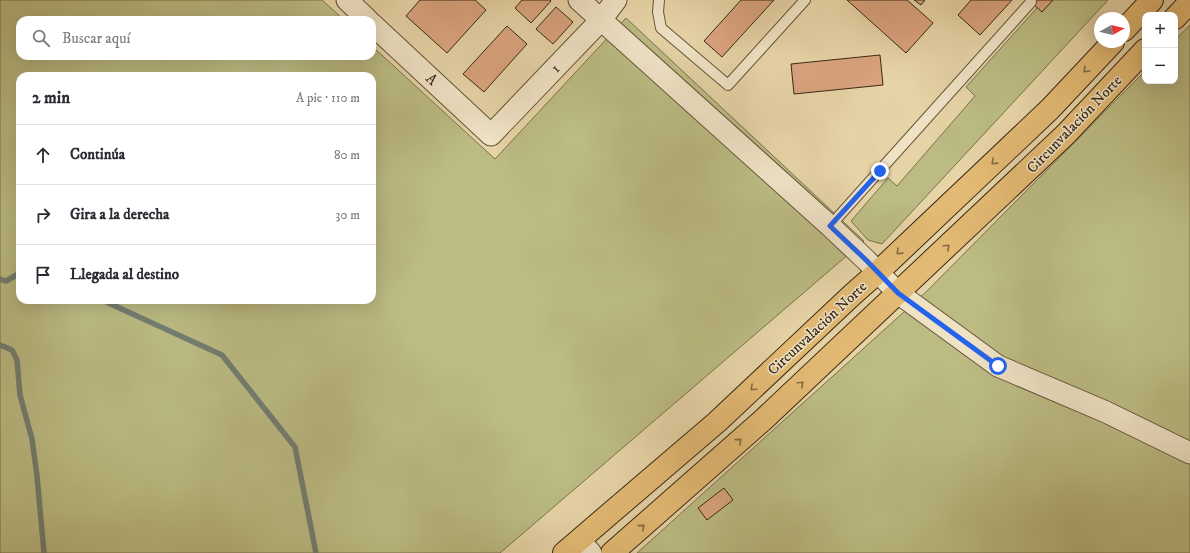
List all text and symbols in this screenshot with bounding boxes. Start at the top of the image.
north arrow [1094,12,1130,48]
map controls [1142,12,1178,84]
button: + [1142,12,1178,48]
search box [16,16,376,60]
icon: search [30,27,52,49]
text: Buscar aquí [62,29,130,48]
button: − [1142,48,1178,84]
street label: 1 [547,60,564,77]
one-way arrow [1084,66,1091,73]
street label: A [422,69,442,90]
street label: Circunvalación Norte [1023,71,1126,177]
text: 2 min [32,87,70,109]
text: A pie · 110 m [296,90,360,106]
icon: ahead [32,144,54,166]
text: Continúa [70,145,125,164]
text: 80 m [334,147,360,163]
one-way arrow [991,157,999,165]
route end [871,162,889,180]
icon: right [32,204,54,226]
text: Gira a la derecha [70,205,169,224]
text: 30 m [336,207,360,223]
one-way arrow [942,244,950,252]
one-way arrow [896,247,904,254]
icon: arrive [32,264,54,286]
text: Llegada al destino [70,265,179,284]
street label: Circunvalación Norte [764,277,871,379]
route start [989,357,1007,375]
one-way arrow [796,381,804,389]
one-way arrow [750,383,758,391]
one-way arrow [734,438,742,446]
one-way arrow [637,525,644,532]

